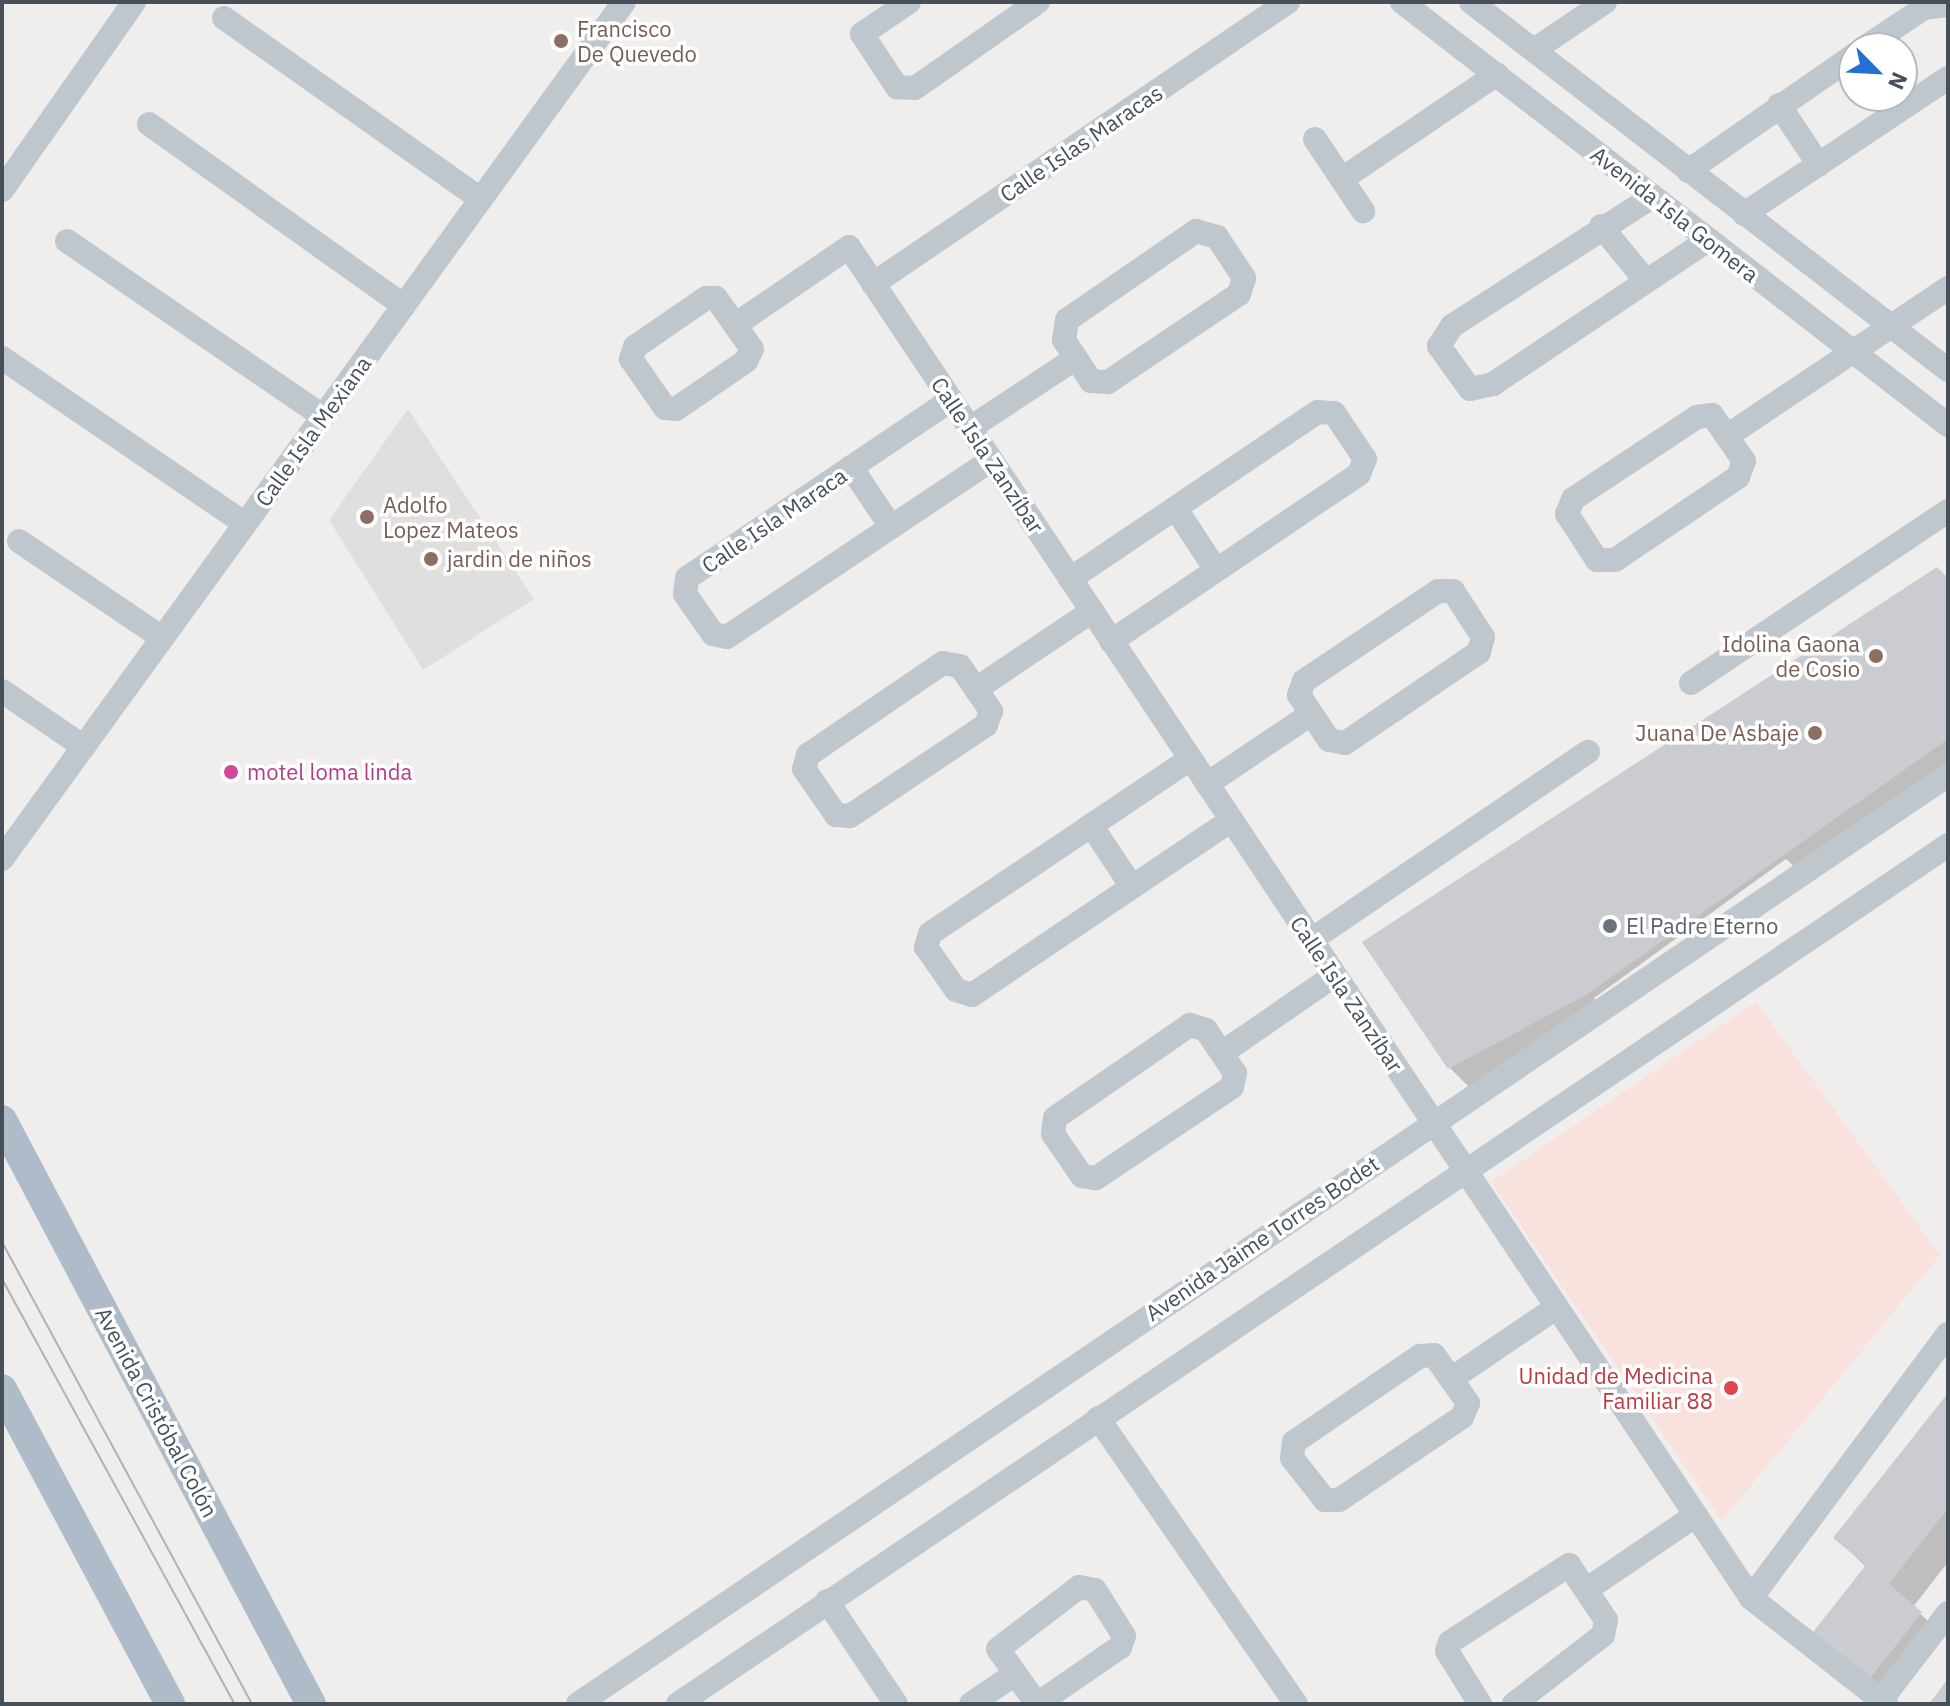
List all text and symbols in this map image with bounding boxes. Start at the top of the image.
place label: Francisco De Quevedo [577,15,697,66]
marker: Francisco De Quevedo [552,32,570,50]
north arrow [1838,32,1918,112]
text: N [1882,68,1915,94]
street label: Calle Islas Maracas [995,79,1167,207]
street label: Avenida Isla Gomera [1586,140,1764,288]
street label: Calle Isla Mexiana [250,351,376,511]
street label: Calle Isla Zanzíbar [926,372,1050,538]
street label: Calle Isla Maraca [697,462,851,578]
place label: Adolfo Lopez Mateos [383,491,519,542]
marker: Adolfo Lopez Mateos [358,508,376,526]
place label: jardin de niños [447,546,592,572]
marker: jardin de niños [422,550,440,568]
place label: Idolina Gaona de Cosio [1722,630,1860,682]
marker: Idolina Gaona de Cosio [1867,647,1885,665]
place label: Juana De Asbaje [1635,720,1799,746]
marker: Juana De Asbaje [1806,724,1824,742]
place label: motel loma linda [247,759,412,785]
marker: motel loma linda [222,763,240,781]
street label: Calle Isla Zanzíbar [1285,911,1409,1077]
place label: El Padre Eterno [1626,913,1778,939]
marker: El Padre Eterno [1601,917,1619,935]
street label: Avenida Jaime Torres Bodet [1140,1150,1384,1326]
street label: Avenida Cristóbal Colón [90,1302,224,1522]
place label: Unidad de Medicina Familiar 88 [1519,1362,1713,1414]
marker: Unidad de Medicina Familiar 88 [1720,1377,1742,1399]

